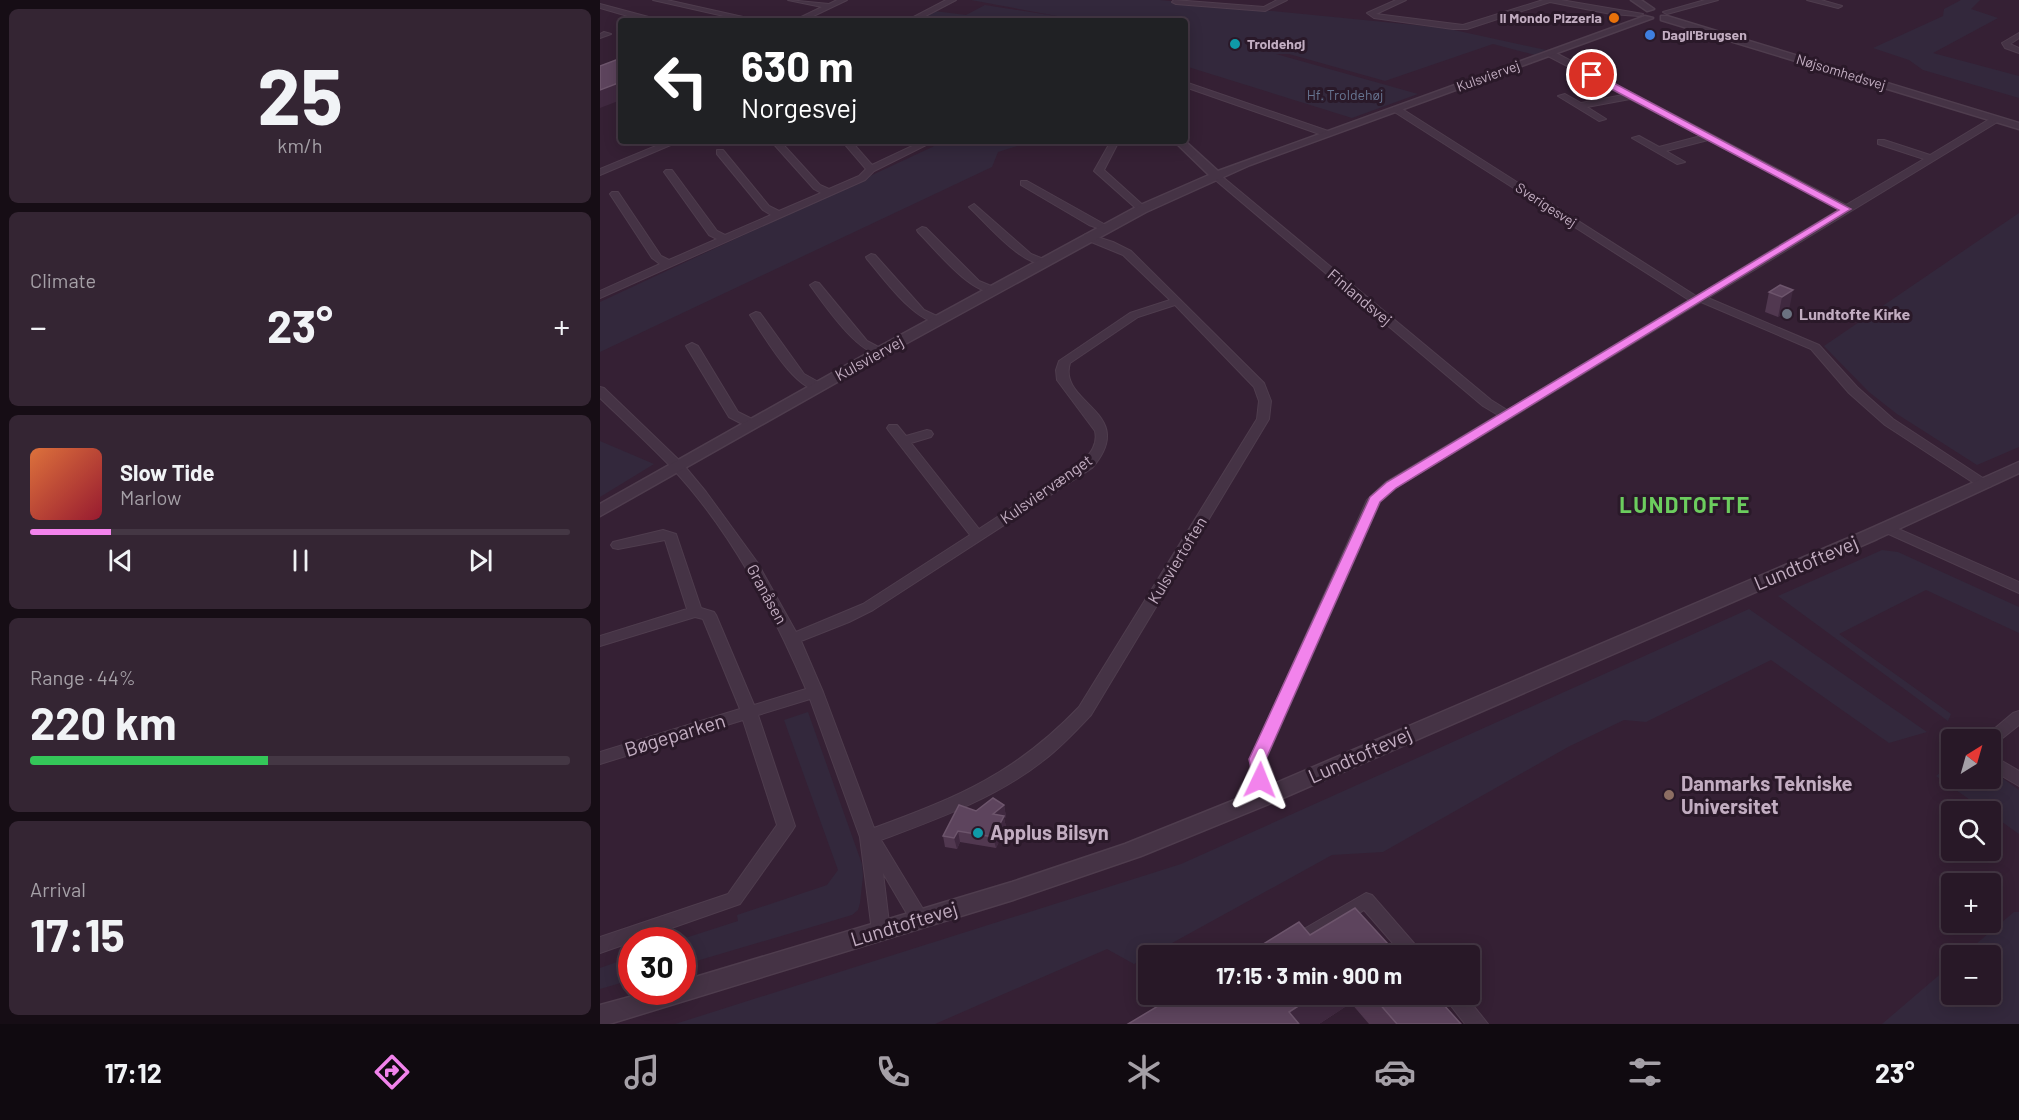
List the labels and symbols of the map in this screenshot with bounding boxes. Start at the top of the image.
place label: Il Mondo Pizzeria [1499,9,1602,26]
marker: Il Mondo Pizzeria [1607,11,1621,25]
place label: Dagli'Brugsen [1662,26,1747,43]
marker: Dagli'Brugsen [1643,28,1657,42]
place label: Troldehøj [1247,35,1305,52]
marker: Troldehøj [1228,37,1242,51]
pin [1566,49,1617,100]
street label: Nøjsomhedsvej [1794,50,1888,93]
street label: Kulsviervej [1454,56,1522,95]
park label: Hf. Troldehøj [1307,86,1383,103]
street label: Sverigesvej [1513,179,1580,231]
street label: Finlandsvej [1324,264,1396,329]
place label: Lundtofte Kirke [1799,304,1910,323]
marker: Lundtofte Kirke [1780,307,1794,321]
street label: Kulsviervej [831,331,906,384]
street label: Kulsviervænget [996,450,1095,527]
district label: LUNDTOFTE [1619,491,1751,517]
street label: Kulsviertoften [1143,513,1210,607]
street label: Lundtoftevej [1750,529,1861,595]
street label: Granåsen [743,561,792,627]
street label: Bøgeparken [621,707,728,761]
street label: Lundtoftevej [1304,721,1415,788]
north arrow [1941,729,2001,789]
position arrow [1228,748,1292,812]
place label: Danmarks Tekniske Universitet [1681,771,1853,818]
marker: Danmarks Tekniske Universitet [1662,788,1676,802]
place label: Applus Bilsyn [990,820,1109,844]
marker: Applus Bilsyn [971,826,985,840]
street label: Lundtoftevej [847,895,960,951]
speed limit sign: 30 [618,927,696,1005]

